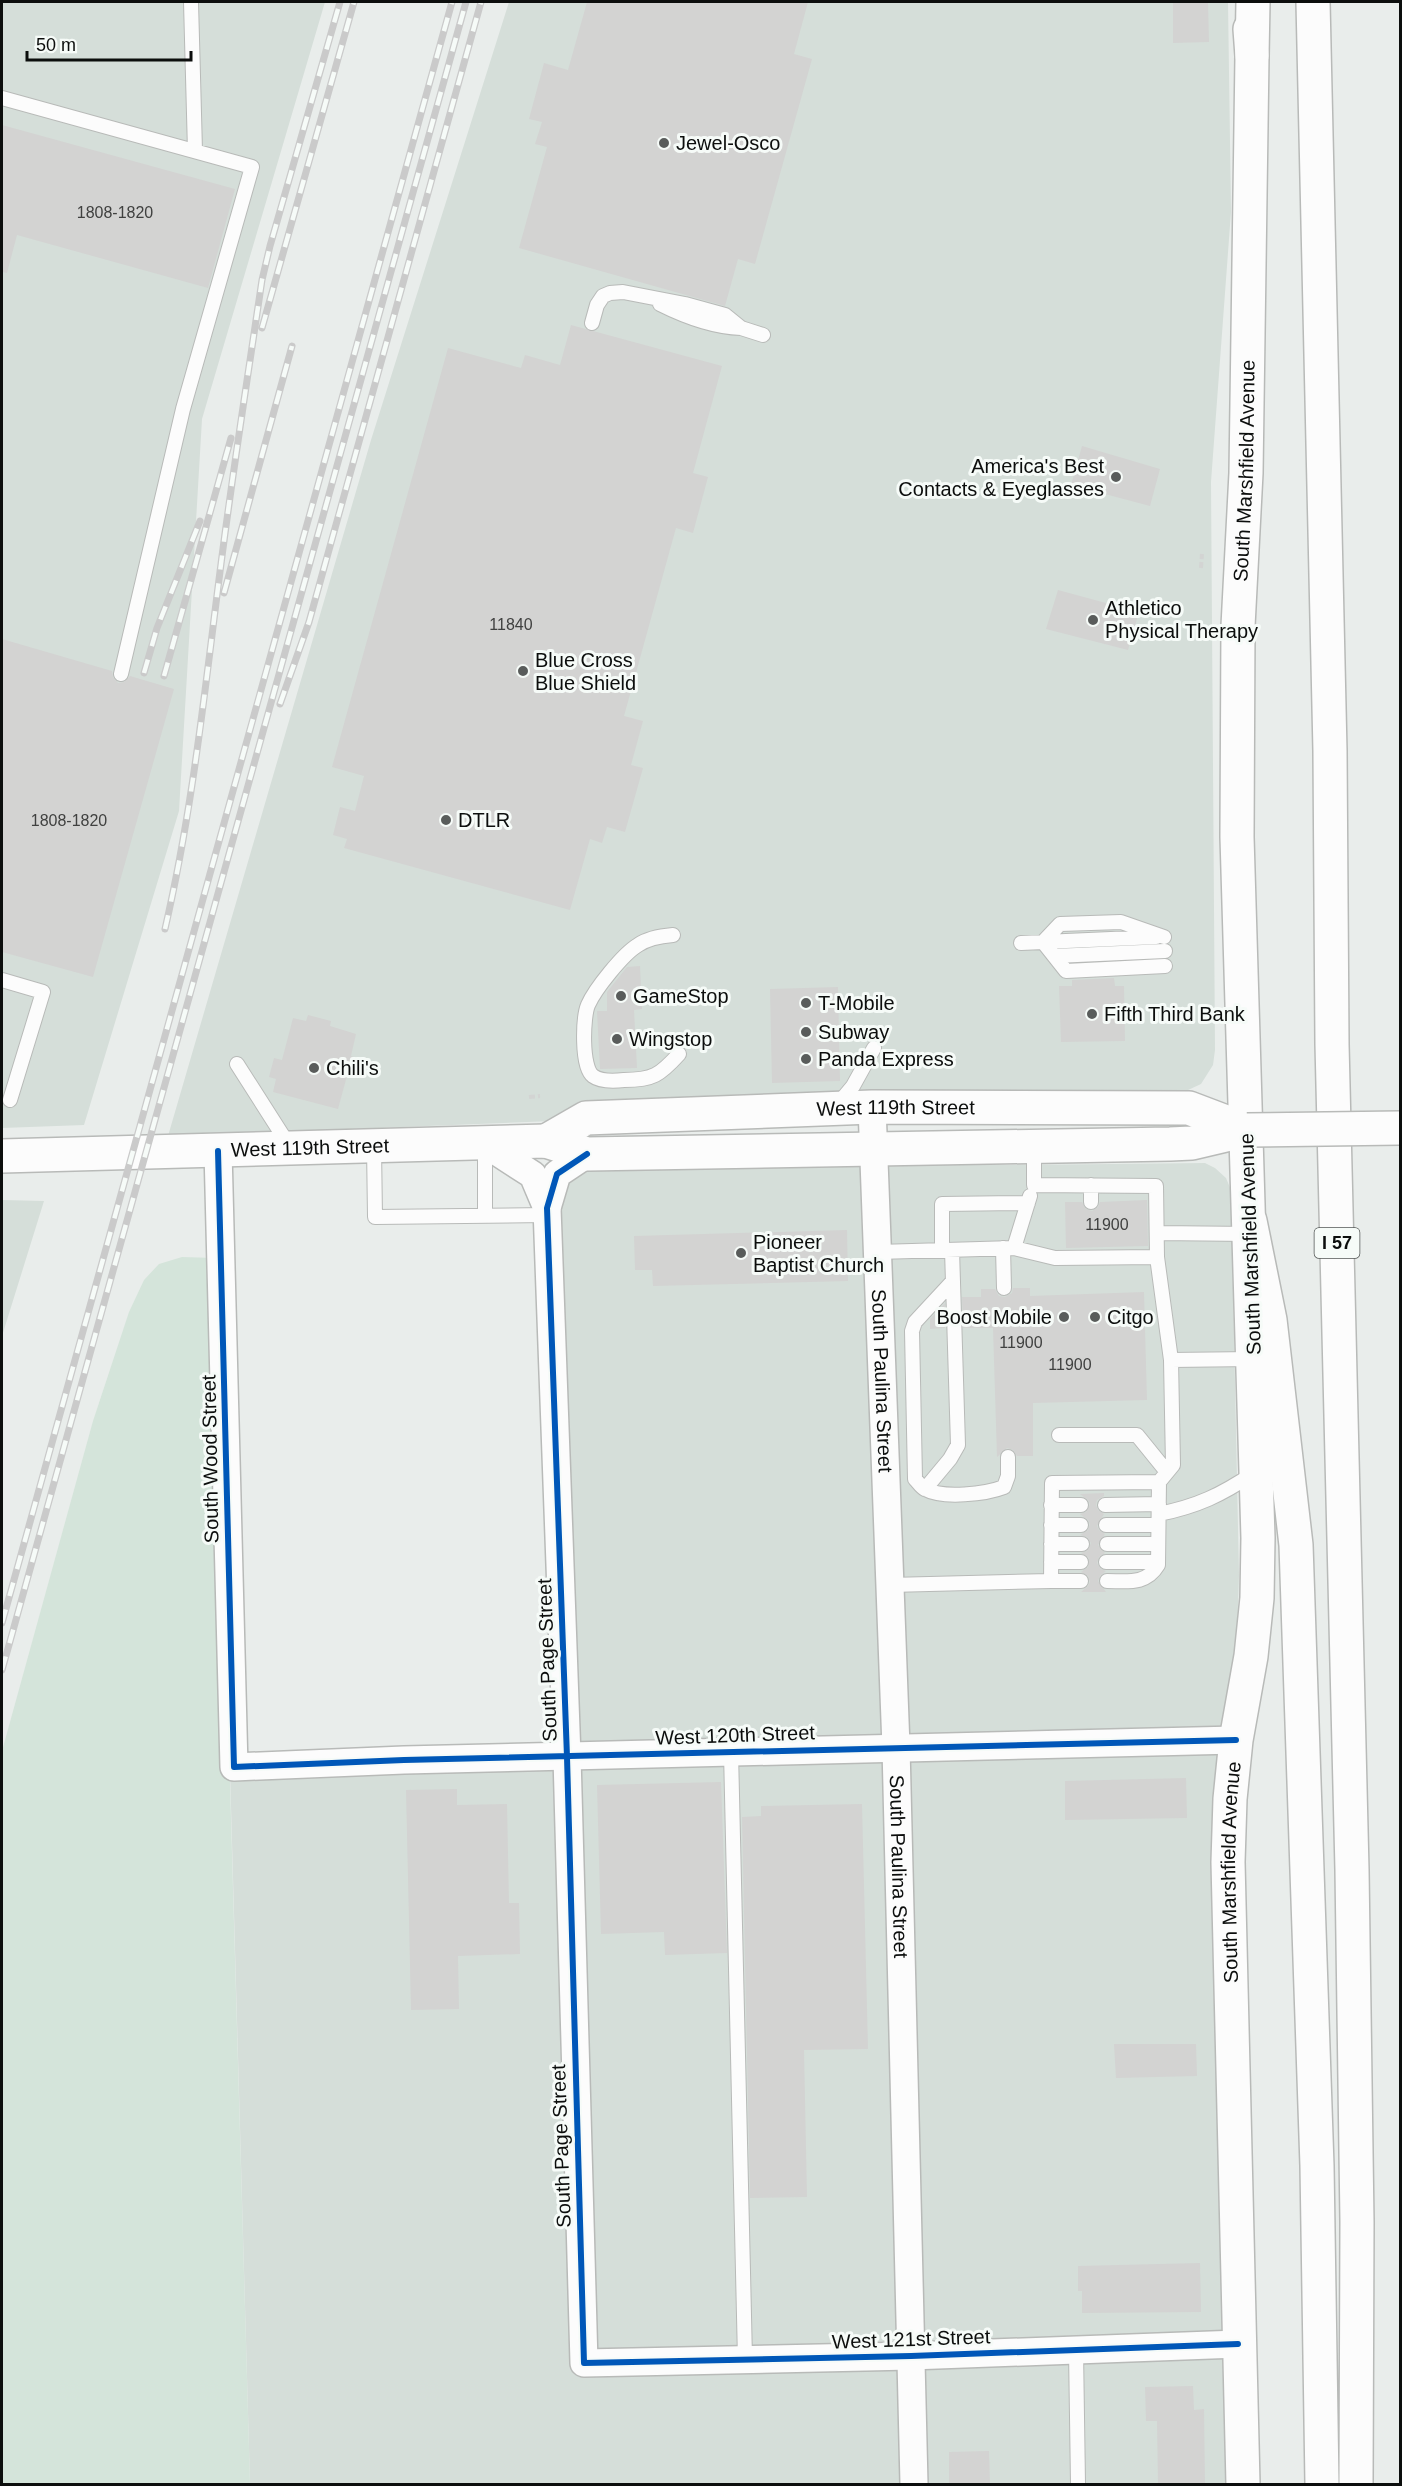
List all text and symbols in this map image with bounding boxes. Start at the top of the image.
scale bar [27,24,190,62]
text: 50 m [36,35,76,55]
place label: Jewel-Osco [676,132,780,154]
marker: Jewel-Osco [657,136,671,150]
house number: 1808-1820 [77,204,153,221]
street label: South Marshfield Avenue [1229,359,1259,582]
place label: America's Best Contacts & Eyeglasses [898,455,1104,500]
marker: America's Best Contacts & Eyeglasses [1109,470,1123,484]
place label: Athletico Physical Therapy [1105,597,1258,642]
marker: Athletico Physical Therapy [1086,613,1100,627]
house number: 11840 [489,616,533,633]
place label: Blue Cross Blue Shield [535,649,636,694]
marker: Blue Cross Blue Shield [516,664,530,678]
place label: DTLR [458,809,510,831]
house number: 1808-1820 [31,812,107,829]
marker: DTLR [439,813,453,827]
place label: GameStop [633,985,729,1007]
marker: GameStop [614,989,628,1003]
place label: T-Mobile [818,992,895,1014]
marker: T-Mobile [799,996,813,1010]
place label: Fifth Third Bank [1104,1003,1246,1025]
marker: Fifth Third Bank [1085,1007,1099,1021]
place label: Subway [818,1021,889,1043]
marker: Subway [799,1025,813,1039]
place label: Wingstop [629,1028,712,1050]
marker: Wingstop [610,1032,624,1046]
place label: Panda Express [818,1048,954,1070]
marker: Panda Express [799,1052,813,1066]
place label: Chili's [326,1057,379,1079]
marker: Chili's [307,1061,321,1075]
street label: West 119th Street [816,1096,975,1120]
street label: South Marshfield Avenue [1235,1133,1265,1355]
street label: West 119th Street [230,1134,390,1161]
house number: 11900 [1085,1216,1129,1233]
road number: I 57 [1314,1228,1360,1258]
place label: Pioneer Baptist Church [753,1231,884,1276]
marker: Pioneer Baptist Church [734,1246,748,1260]
street label: South Paulina Street [868,1289,897,1473]
place label: Boost Mobile [936,1306,1052,1328]
place label: Citgo [1107,1306,1154,1328]
marker: Boost Mobile [1057,1310,1071,1324]
marker: Citgo [1088,1310,1102,1324]
house number: 11900 [999,1334,1043,1351]
house number: 11900 [1048,1356,1092,1373]
street label: South Wood Street [198,1374,222,1543]
street label: South Page Street [533,1578,561,1742]
street label: West 120th Street [655,1721,816,1749]
street label: South Marshfield Avenue [1217,1760,1245,1983]
street label: South Paulina Street [886,1774,912,1959]
street label: South Page Street [547,2064,575,2228]
street label: West 121st Street [831,2325,991,2353]

